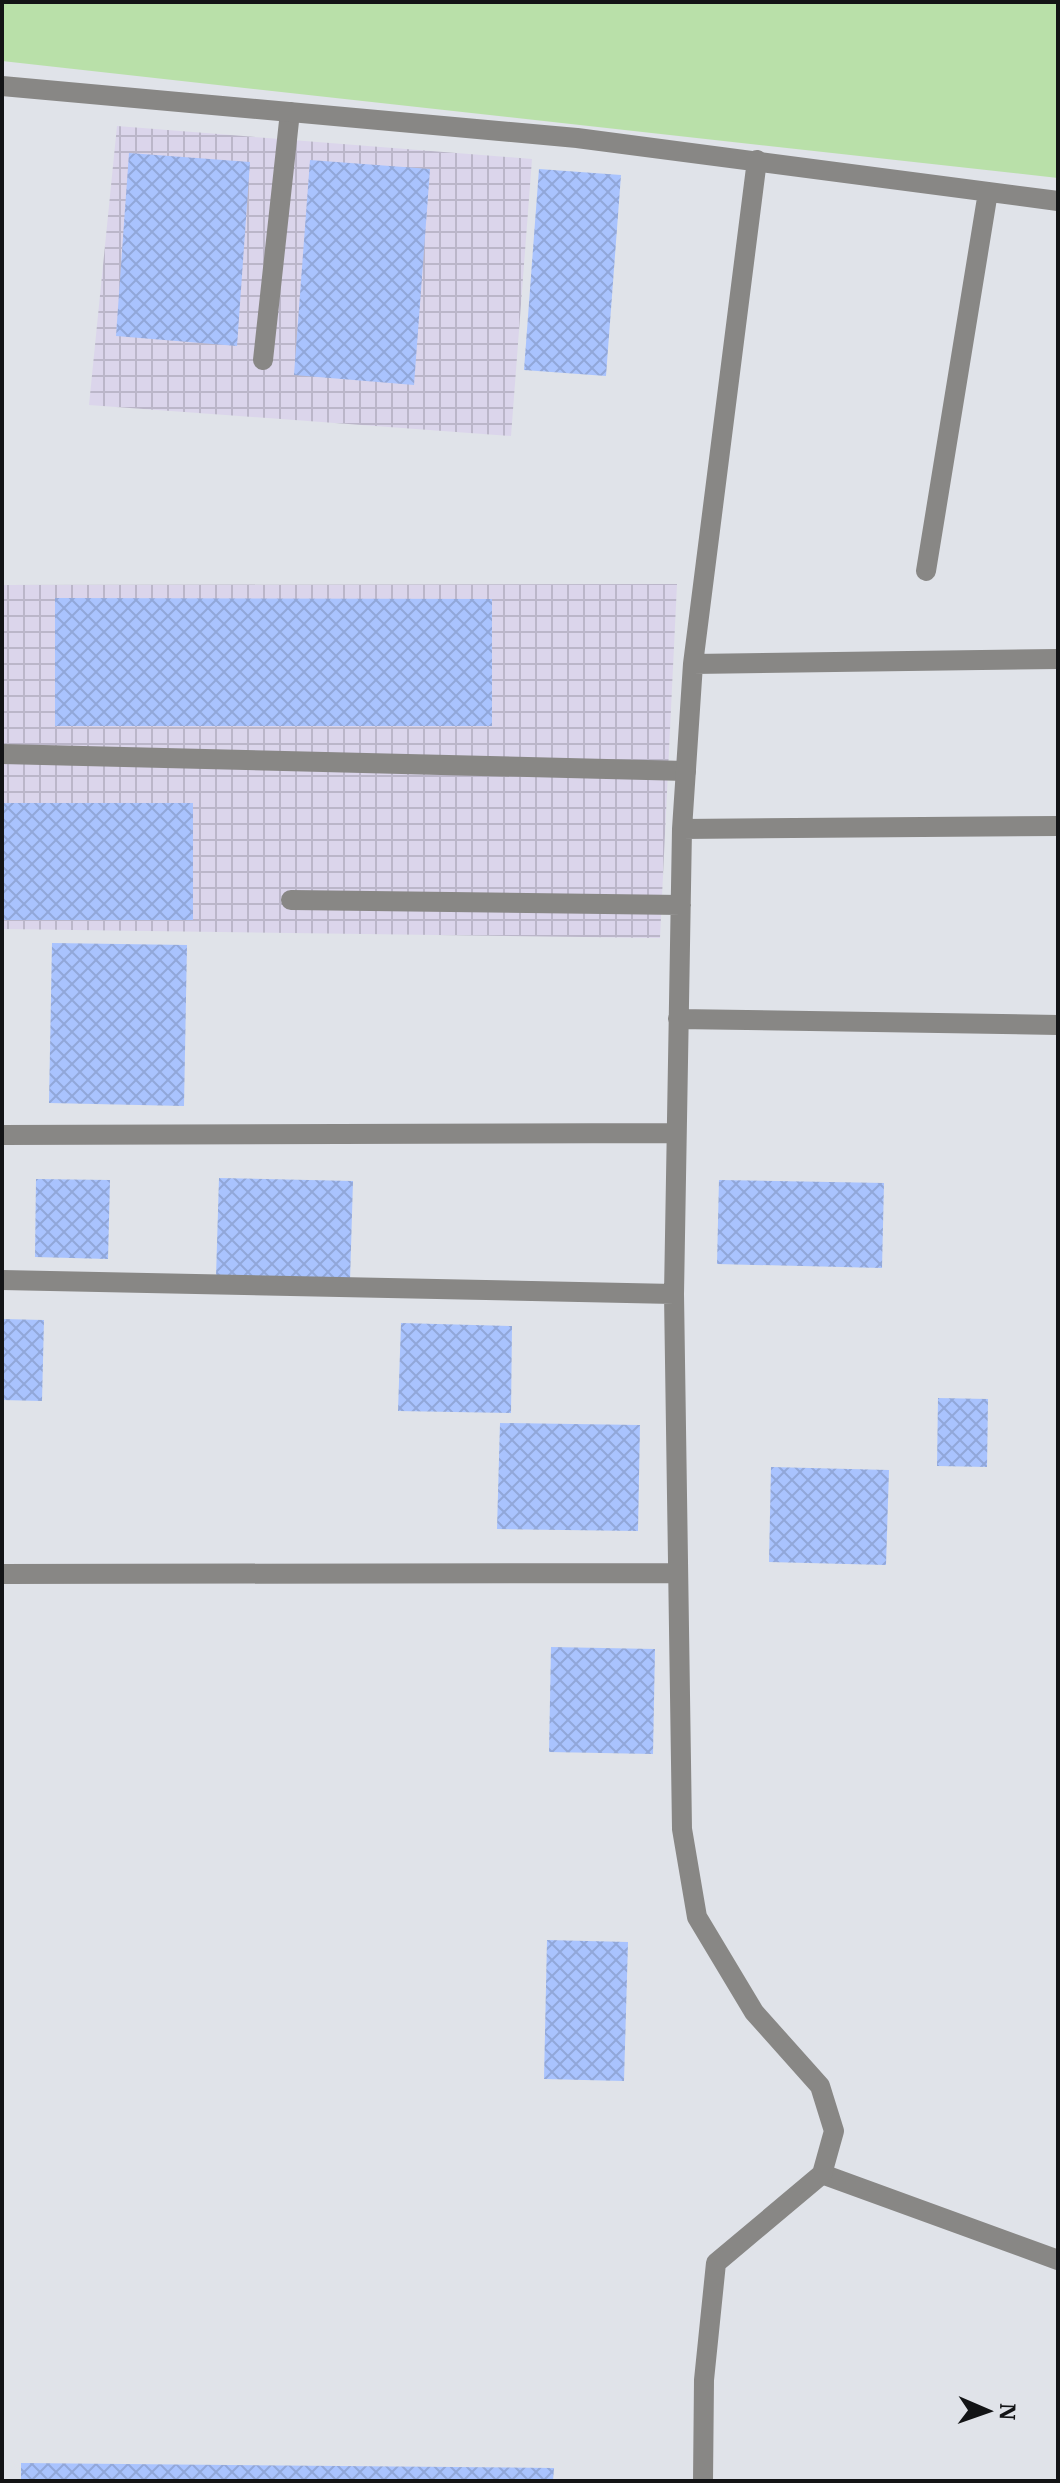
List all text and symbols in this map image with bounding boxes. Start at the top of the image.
north arrow [948,2371,1028,2451]
text: N [994,2403,1023,2421]

